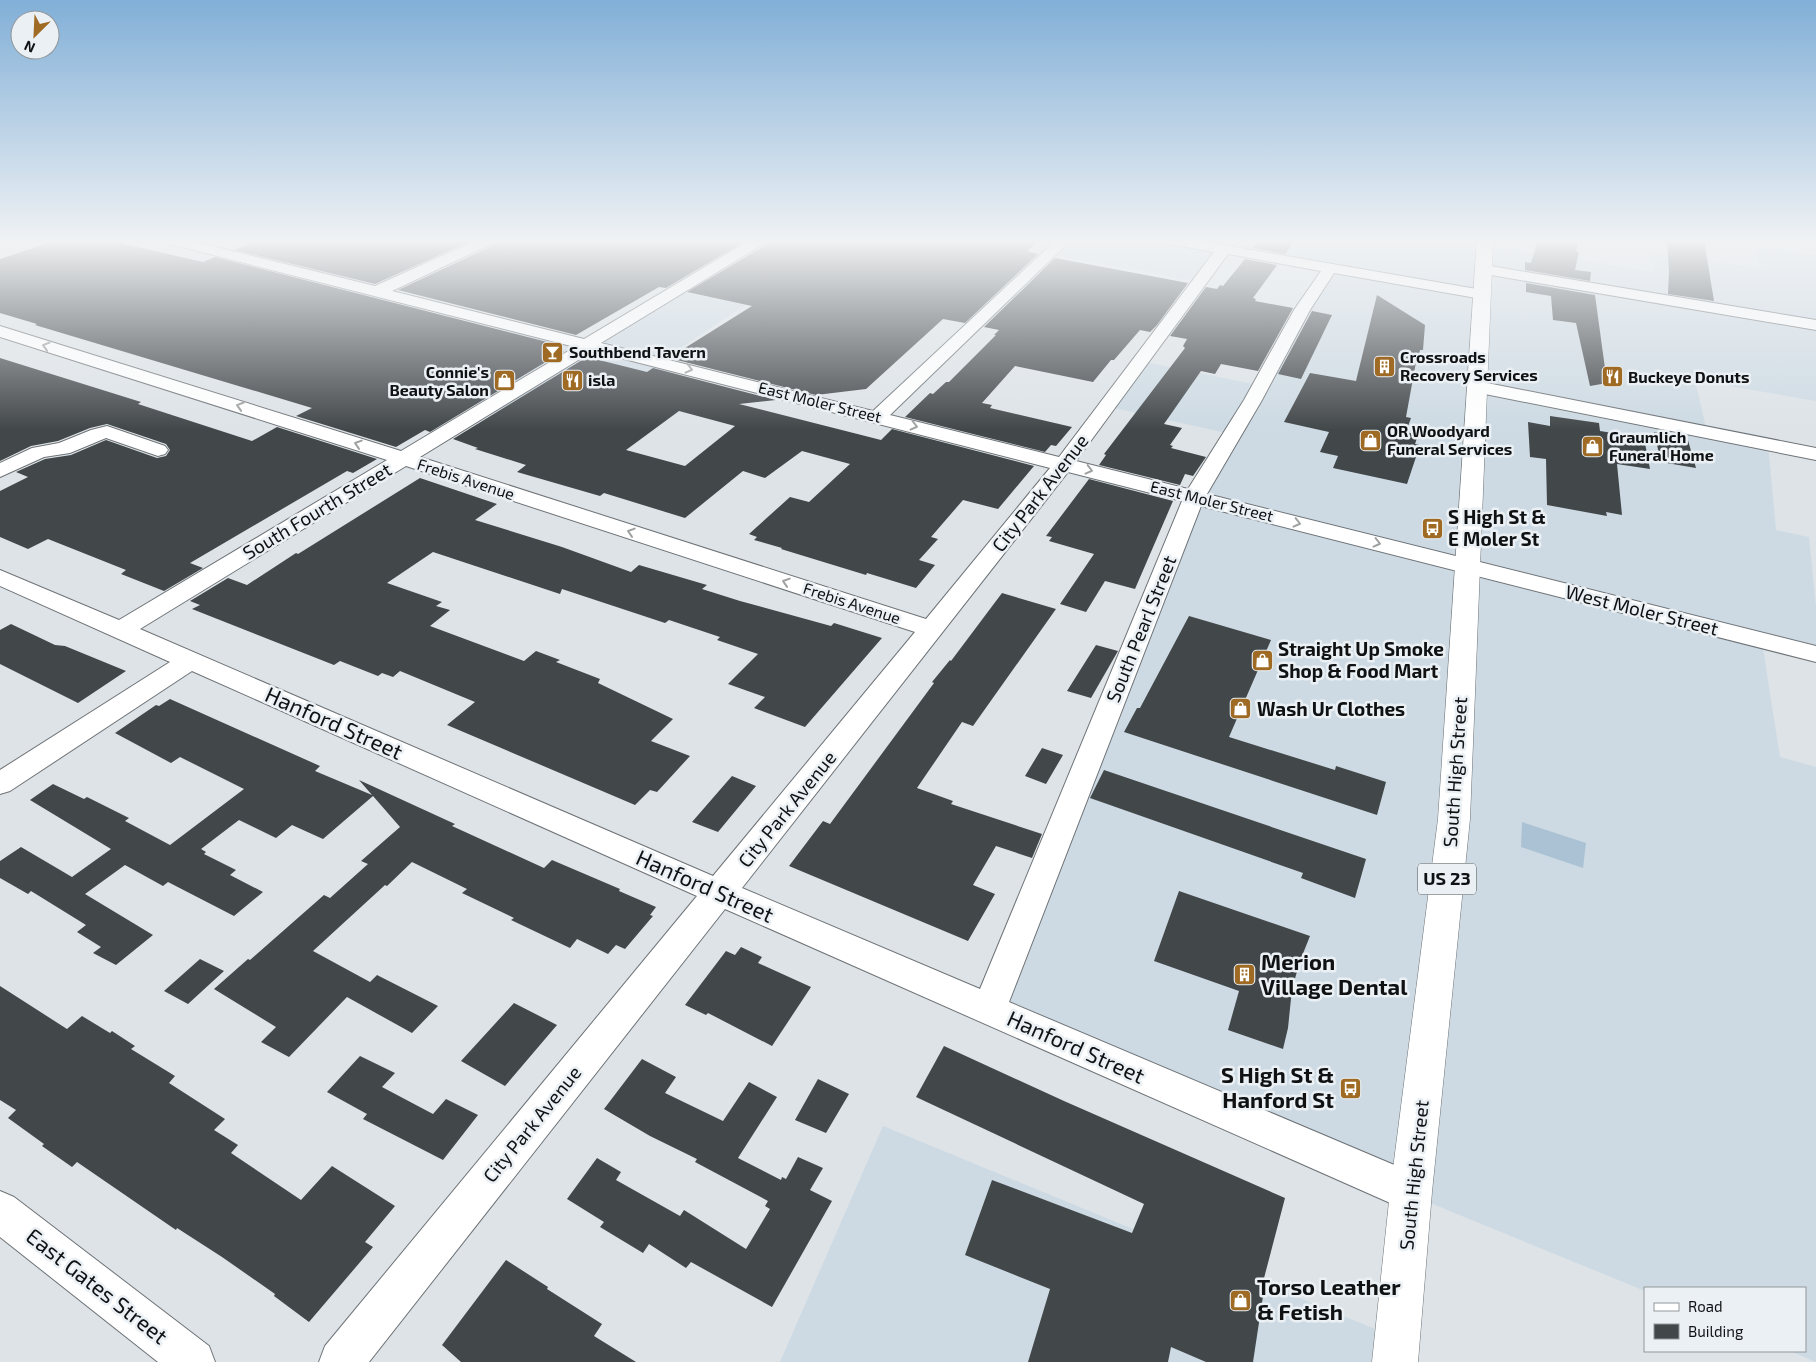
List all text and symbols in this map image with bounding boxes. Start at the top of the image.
north arrow [10,10,60,60]
text: N [21,38,38,57]
bar icon: Southbend Tavern [541,340,565,364]
one-way arrow [42,341,50,351]
place label: Southbend Tavern [569,342,706,361]
place label: Crossroads Recovery Services [1400,347,1538,385]
building icon: Crossroads Recovery Services [1372,354,1396,378]
place label: Connie's Beauty Salon [390,362,489,400]
one-way arrow [684,363,693,374]
restaurant icon: Buckeye Donuts [1600,365,1624,389]
place label: Buckeye Donuts [1628,367,1749,387]
restaurant icon: isla [560,368,584,392]
shop icon: Connie's Beauty Salon [493,369,517,393]
place label: isla [588,370,615,389]
street label: East Moler Street [757,377,884,426]
one-way arrow [236,402,245,412]
one-way arrow [910,420,919,431]
place label: OR Woodyard Funeral Services [1387,421,1512,458]
place label: Graumlich Funeral Home [1609,427,1714,464]
shop icon: OR Woodyard Funeral Services [1359,428,1383,452]
street label: City Park Avenue [987,429,1093,556]
shop icon: Graumlich Funeral Home [1581,434,1605,458]
one-way arrow [355,439,363,449]
street label: Frebis Avenue [415,454,517,503]
street label: South Fourth Street [238,457,395,564]
one-way arrow [1084,464,1093,475]
street label: East Moler Street [1149,476,1276,525]
place label: S High St & E Moler St [1448,505,1546,550]
bus stop icon: S High St & E Moler St [1420,516,1444,540]
one-way arrow [1293,517,1301,527]
one-way arrow [627,528,636,538]
one-way arrow [1372,537,1381,548]
street label: South Pearl Street [1101,552,1180,706]
one-way arrow [782,578,790,588]
street label: Frebis Avenue [801,578,903,627]
street label: West Moler Street [1563,579,1721,640]
place label: Straight Up Smoke Shop & Food Mart [1278,637,1444,682]
shop icon: Straight Up Smoke Shop & Food Mart [1250,648,1274,672]
street label: Hanford Street [262,680,407,764]
street label: South High Street [1438,696,1471,848]
shop icon: Wash Ur Clothes [1229,697,1253,721]
place label: Wash Ur Clothes [1257,697,1405,720]
street label: City Park Avenue [733,746,840,871]
street label: Hanford Street [633,843,778,927]
road number: US 23 [1418,864,1476,894]
place label: Merion Village Dental [1261,948,1408,999]
building icon: Merion Village Dental [1233,963,1257,987]
street label: Hanford Street [1004,1004,1149,1088]
street label: City Park Avenue [478,1061,585,1186]
place label: S High St & Hanford St [1221,1061,1334,1112]
bus stop icon: S High St & Hanford St [1338,1076,1362,1100]
street label: South High Street [1394,1099,1433,1251]
street label: East Gates Street [22,1222,173,1348]
place label: Torso Leather & Fetish [1257,1273,1401,1324]
legend [1644,1287,1806,1352]
shop icon: Torso Leather & Fetish [1229,1288,1253,1312]
text: Road [1688,1297,1723,1315]
text: Building [1688,1322,1744,1340]

